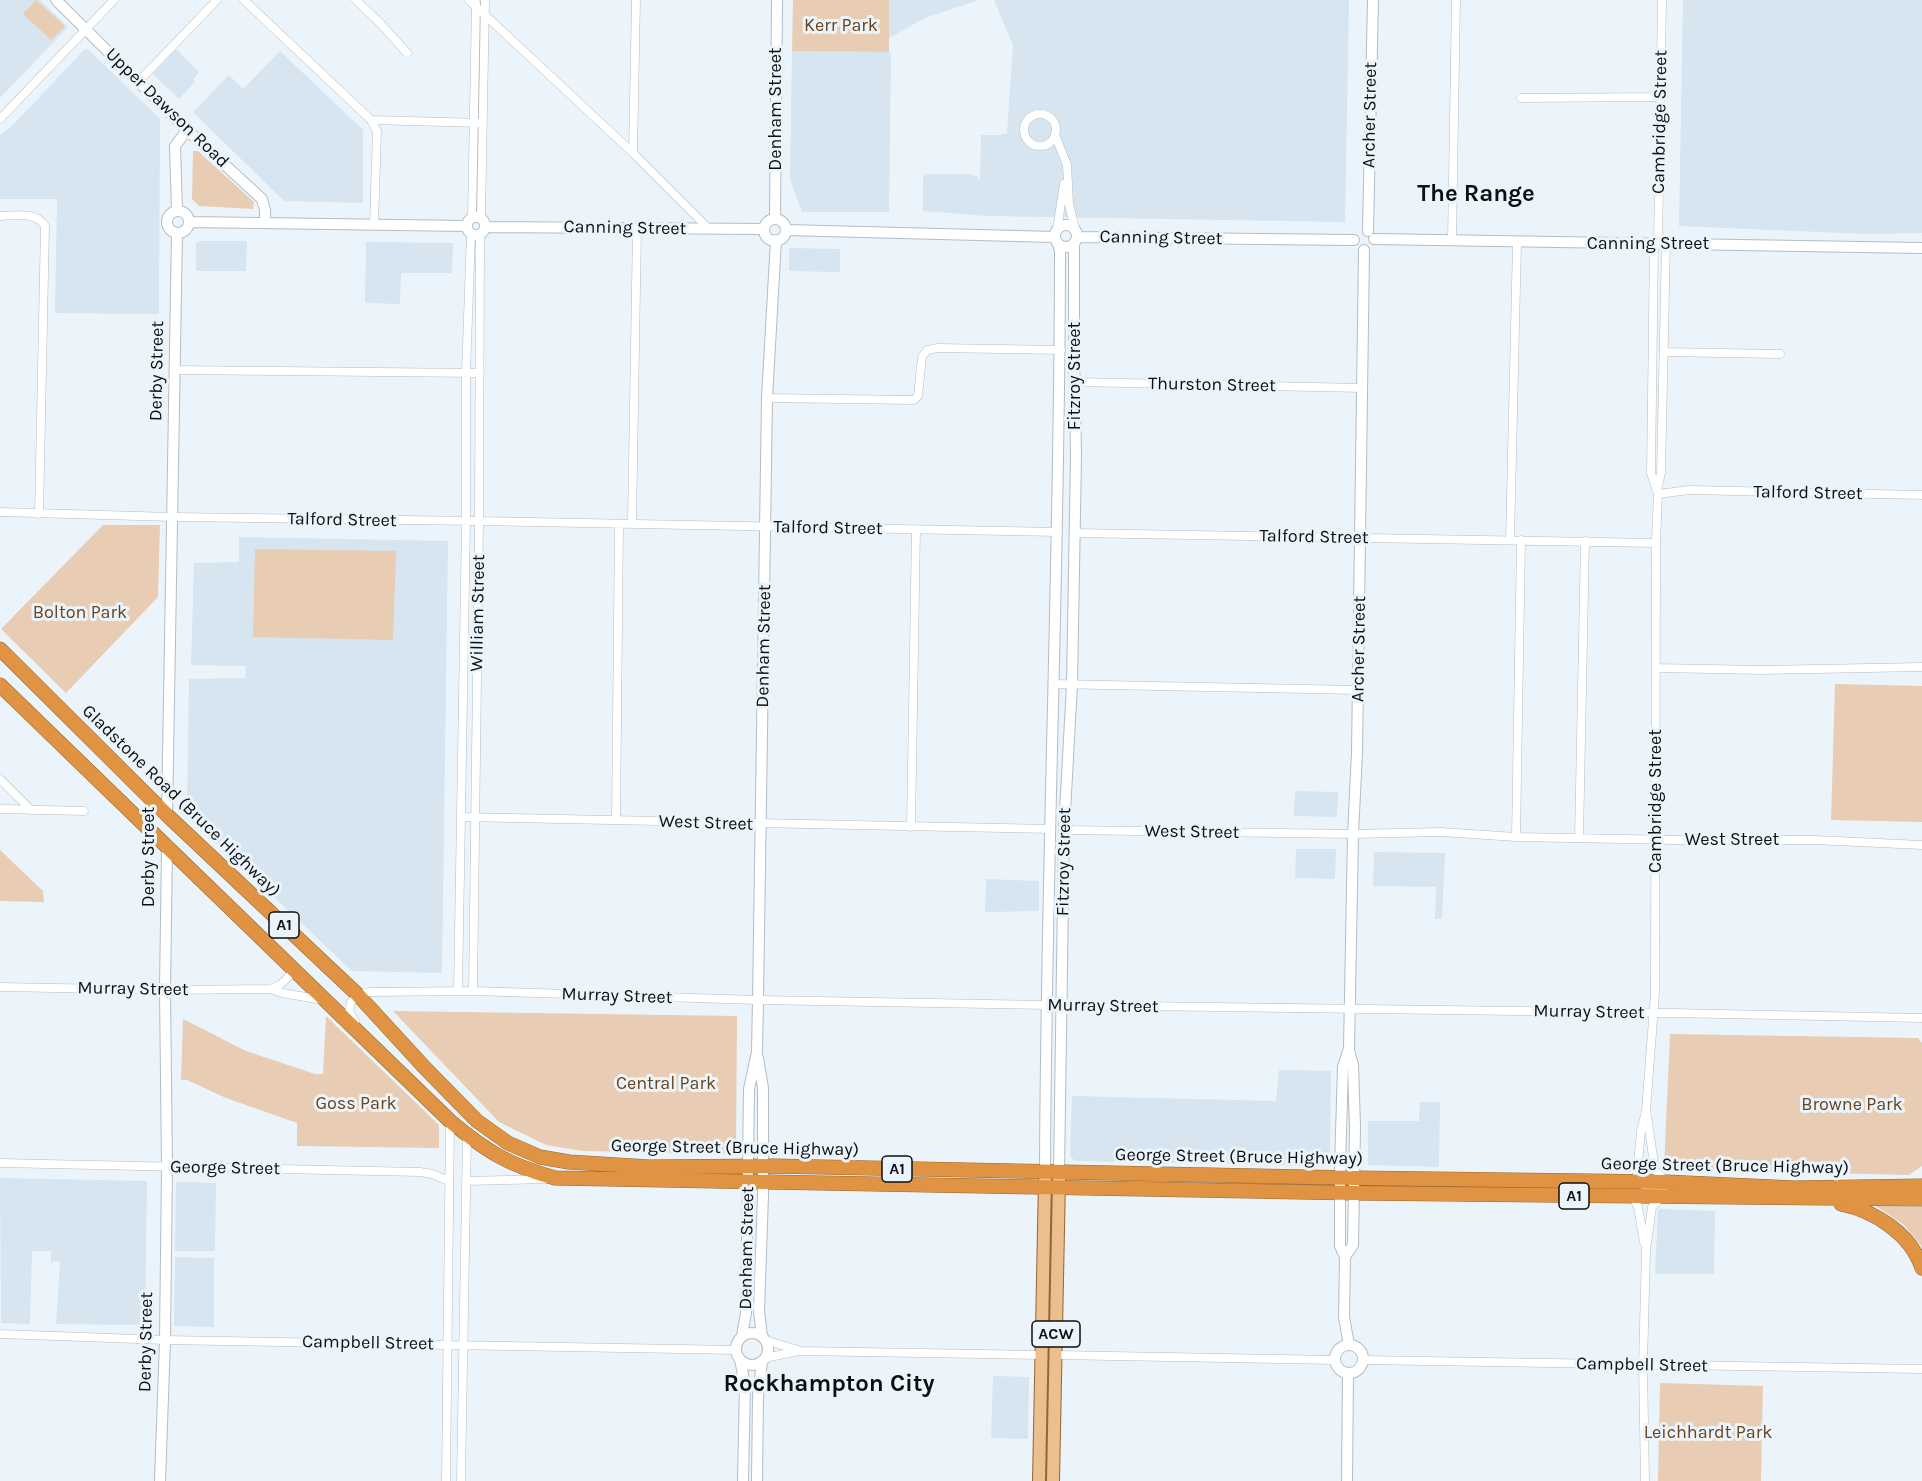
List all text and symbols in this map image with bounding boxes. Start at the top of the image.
park label: Kerr Park [804,15,878,37]
street label: Upper Dawson Road [101,43,233,173]
street label: Denham Street [765,47,787,171]
street label: Cambridge Street [1648,50,1672,194]
street label: Archer Street [1358,62,1382,168]
district label: The Range [1417,180,1535,208]
street label: Canning Street [563,216,687,240]
street label: Canning Street [1099,226,1223,250]
street label: Canning Street [1587,233,1709,255]
street label: Derby Street [145,321,169,421]
street label: Fitzroy Street [1064,322,1086,430]
street label: Thurston Street [1148,373,1276,397]
street label: Talford Street [1753,481,1863,505]
street label: Talford Street [287,508,397,532]
street label: Talford Street [773,516,883,540]
street label: Talford Street [1259,525,1369,549]
street label: William Street [466,554,490,672]
street label: Denham Street [752,584,776,708]
street label: Archer Street [1347,596,1371,702]
park label: Bolton Park [33,602,127,624]
street label: Gladstone Road (Bruce Highway) [77,700,285,902]
street label: Cambridge Street [1645,729,1667,873]
street label: Derby Street [138,807,160,907]
street label: Fitzroy Street [1052,808,1076,916]
street label: West Street [658,811,754,835]
street label: West Street [1144,820,1240,844]
street label: West Street [1685,829,1779,851]
road number: A1 [269,912,299,938]
street label: Murray Street [77,977,189,1001]
street label: Murray Street [561,983,673,1009]
street label: Murray Street [1047,994,1159,1018]
street label: Murray Street [1533,1000,1645,1024]
park label: Central Park [616,1073,716,1095]
park label: Goss Park [315,1093,397,1115]
park label: Browne Park [1801,1094,1903,1116]
street label: George Street (Bruce Highway) [611,1135,859,1161]
street label: George Street (Bruce Highway) [1115,1144,1363,1170]
street label: George Street (Bruce Highway) [1601,1153,1849,1179]
street label: George Street [170,1156,280,1180]
road number: A1 [882,1156,912,1182]
road number: A1 [1559,1183,1589,1209]
street label: Denham Street [735,1186,759,1310]
street label: Derby Street [134,1292,158,1392]
road number: ACW [1032,1321,1080,1347]
street label: Campbell Street [302,1331,434,1355]
street label: Campbell Street [1576,1353,1708,1377]
district label: Rockhampton City [723,1370,935,1398]
park label: Leichhardt Park [1644,1422,1772,1444]

